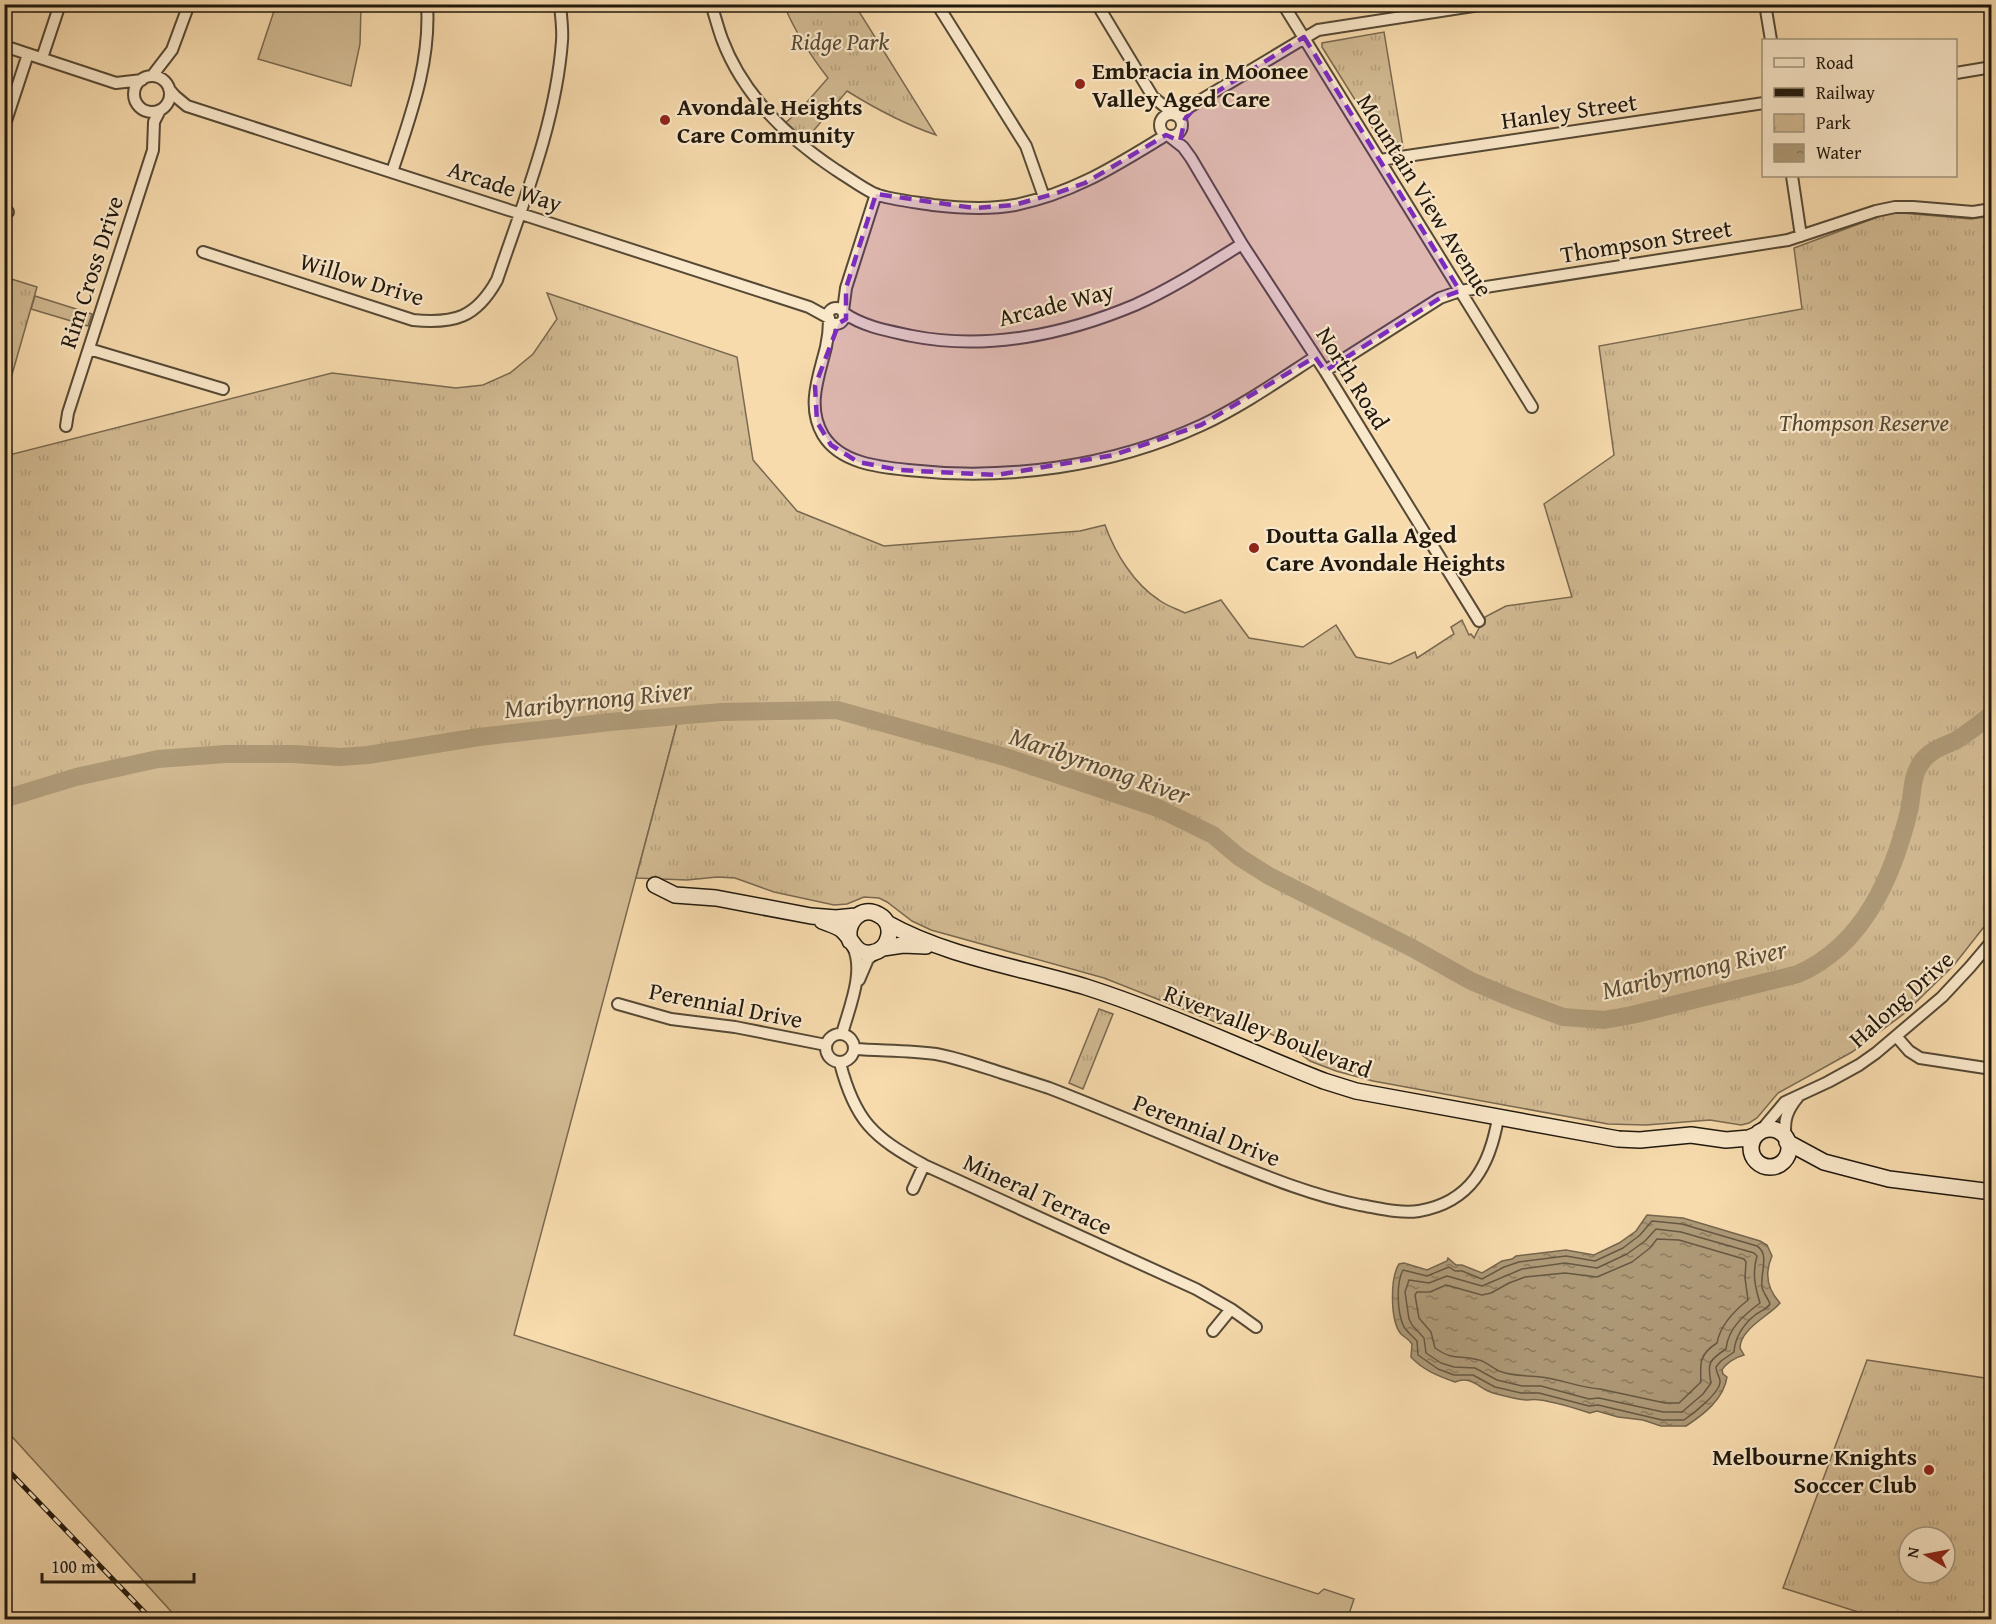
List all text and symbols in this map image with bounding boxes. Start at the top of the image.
park label: Ridge Park [790,24,889,59]
legend [1762,39,1957,177]
text: Road [1816,49,1854,76]
place label: Embracia in Moonee Valley Aged Care [1092,53,1309,116]
marker: Embracia in Moonee Valley Aged Care [1073,77,1087,91]
text: Railway [1816,79,1875,106]
street label: Hanley Street [1499,84,1640,138]
street label: Mountain View Avenue [1348,87,1502,303]
place label: Avondale Heights Care Community [677,89,863,152]
text: Park [1816,109,1852,136]
marker: Avondale Heights Care Community [658,113,672,127]
text: Water [1816,139,1862,166]
street label: Arcade Way [443,151,567,221]
street label: Rim Cross Drive [50,191,132,353]
street label: Thompson Street [1558,210,1735,272]
street label: Willow Drive [295,243,429,315]
street label: Arcade Way [994,273,1118,335]
street label: North Road [1308,320,1398,436]
park label: Thompson Reserve [1779,405,1949,440]
place label: Doutta Galla Aged Care Avondale Heights [1266,517,1505,580]
marker: Doutta Galla Aged Care Avondale Heights [1247,541,1261,555]
water label: Maribyrnong River [502,670,695,728]
water label: Maribyrnong River [1004,716,1197,815]
water label: Maribyrnong River [1598,928,1792,1009]
street label: Halong Drive [1841,942,1961,1056]
street label: Perennial Drive [646,973,806,1037]
street label: Rivervalley Boulevard [1159,975,1377,1087]
street label: Perennial Drive [1128,1085,1286,1175]
street label: Mineral Terrace [958,1144,1118,1244]
place label: Melbourne Knights Soccer Club [1712,1439,1917,1502]
marker: Melbourne Knights Soccer Club [1922,1463,1936,1477]
north arrow [1897,1525,1957,1585]
text: N [1899,1545,1925,1560]
scale bar [42,1546,194,1584]
text: 100 m [51,1553,96,1580]

